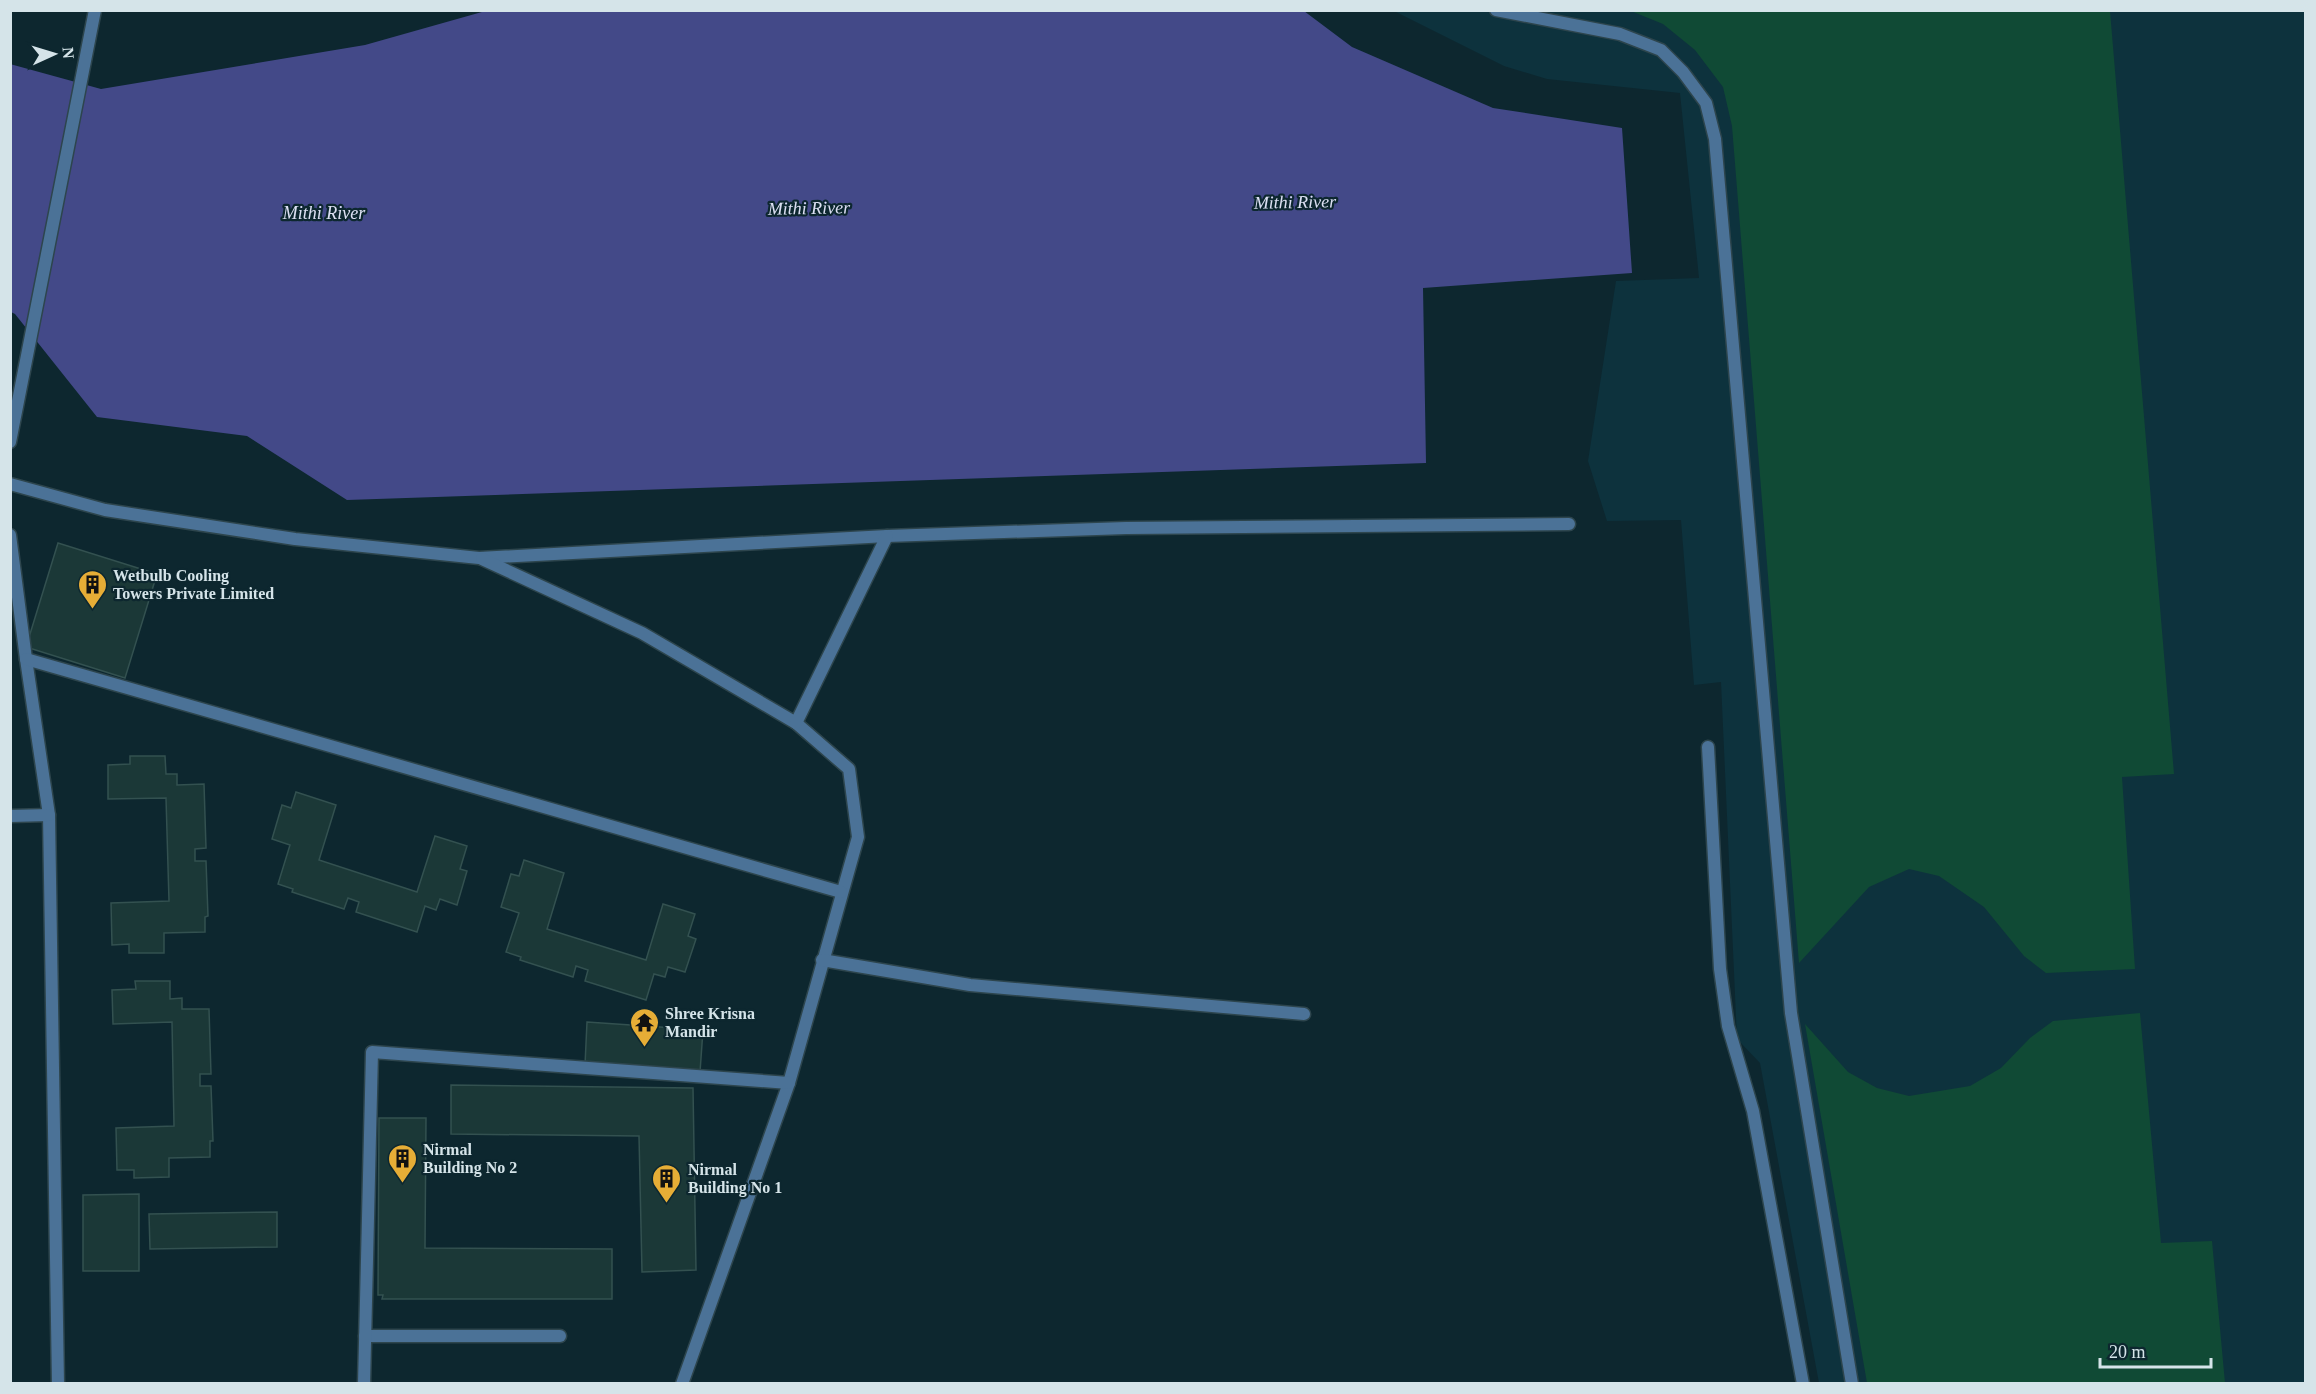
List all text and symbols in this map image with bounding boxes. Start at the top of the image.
north arrow [24,24,84,84]
text: N [60,47,77,60]
water label: Mithi River [1253,191,1337,213]
water label: Mithi River [767,197,851,219]
water label: Mithi River [282,203,366,223]
place label: Wetbulb Cooling Towers Private Limited [113,567,274,602]
building icon: Wetbulb Cooling Towers Private Limited [76,568,108,610]
place label: Shree Krisna Mandir [665,1005,755,1040]
temple icon: Shree Krisna Mandir [628,1006,660,1048]
place label: Nirmal Building No 2 [423,1141,517,1177]
building icon: Nirmal Building No 2 [386,1142,418,1184]
place label: Nirmal Building No 1 [688,1161,782,1197]
building icon: Nirmal Building No 1 [651,1162,683,1204]
scale bar [2100,1331,2211,1369]
text: 20 m [2109,1342,2146,1362]

